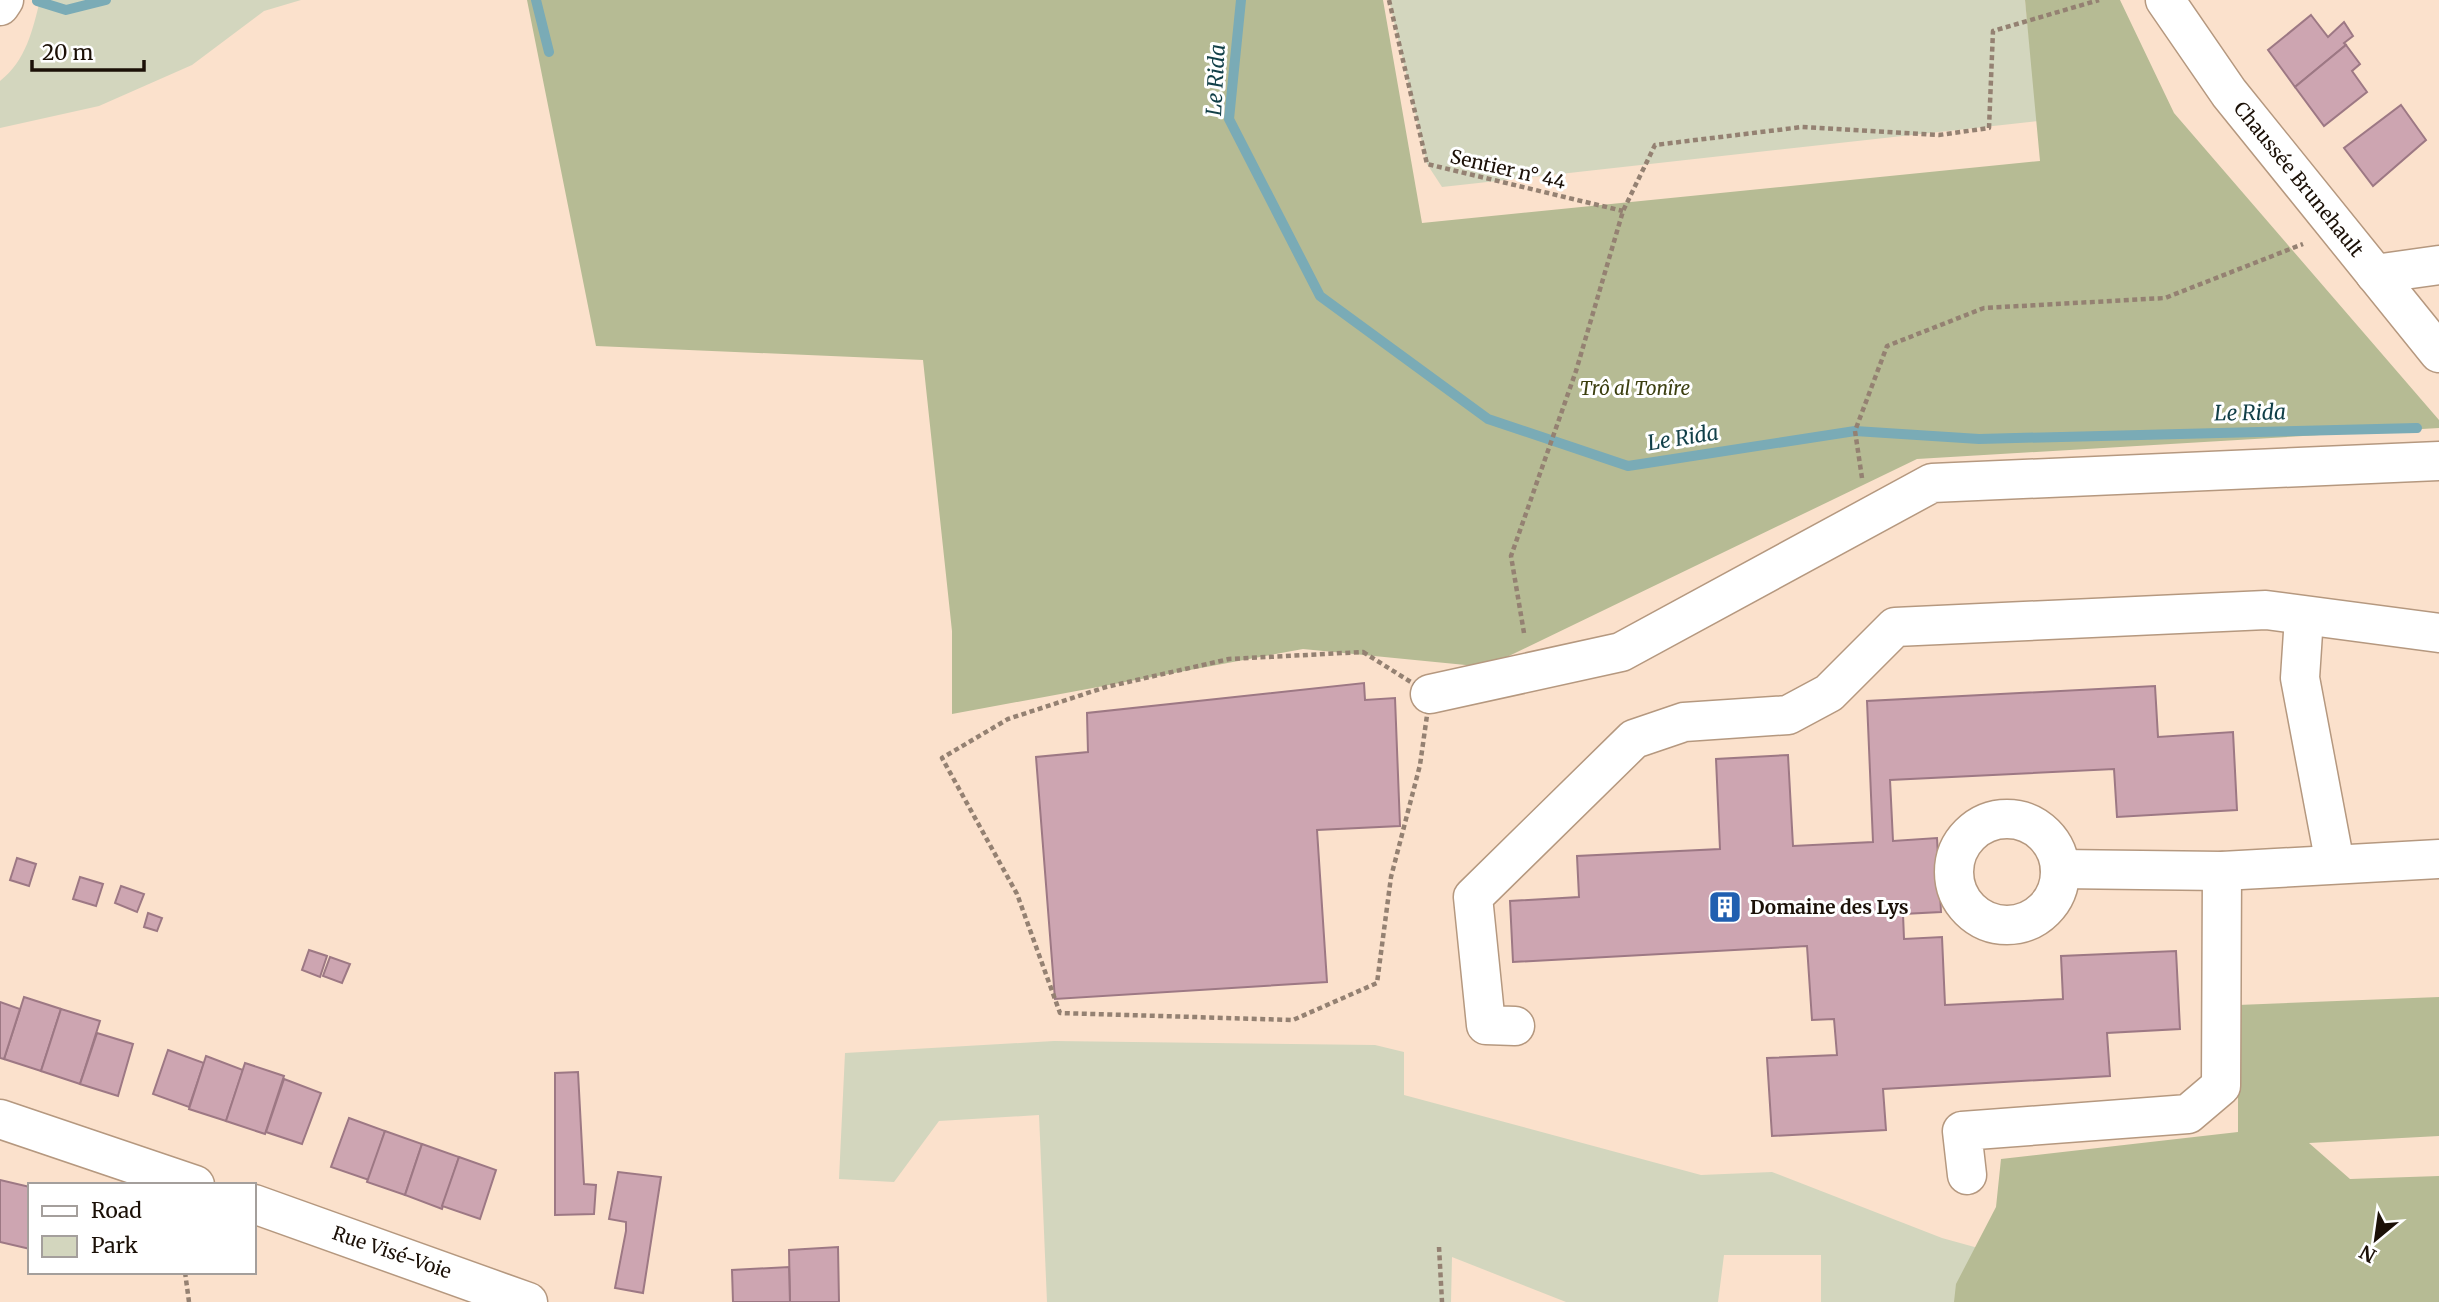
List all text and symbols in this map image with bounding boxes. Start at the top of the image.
scale bar [32,28,144,72]
text: 20 m [42,39,94,66]
water label: Le Rida [1200,43,1231,116]
street label: Chaussée Brunehault [2229,96,2369,262]
street label: Sentier n° 44 [1448,144,1568,194]
park label: Trô al Tonîre [1580,376,1691,400]
water label: Le Rida [2214,398,2286,427]
water label: Le Rida [1645,419,1720,456]
building icon: Domaine des Lys [1706,888,1744,926]
place label: Domaine des Lys [1750,895,1909,919]
legend [28,1183,256,1274]
text: Road [91,1197,142,1224]
north arrow [2341,1204,2411,1274]
street label: Rue Visé-Voie [329,1220,455,1284]
text: Park [91,1232,138,1259]
text: N [2355,1240,2380,1268]

